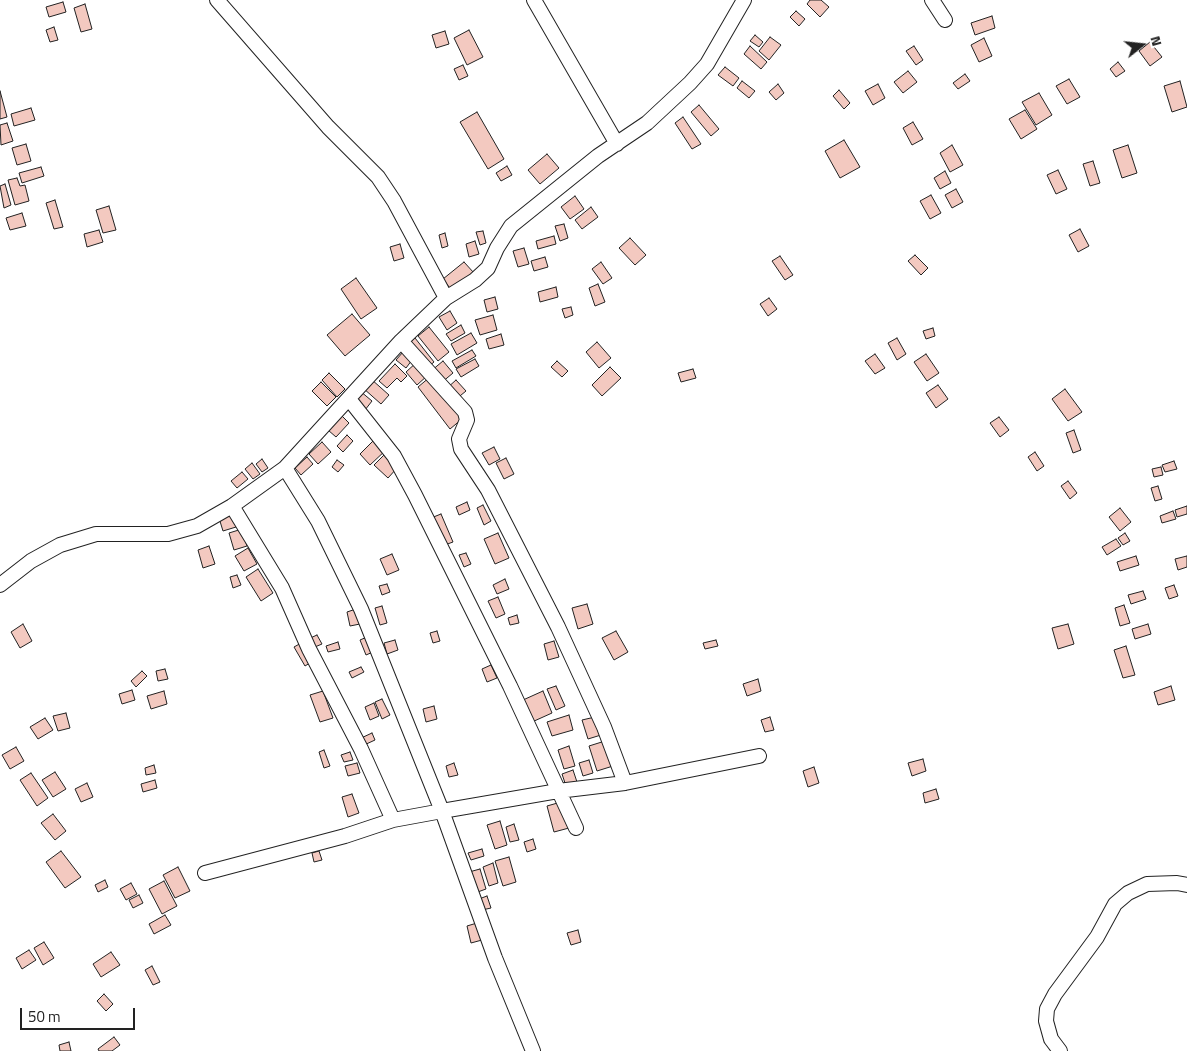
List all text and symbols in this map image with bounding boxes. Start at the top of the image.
north arrow [1117,20,1167,70]
text: N [1145,33,1168,48]
scale bar [22,998,138,1030]
text: 50 m [28,1005,61,1028]

